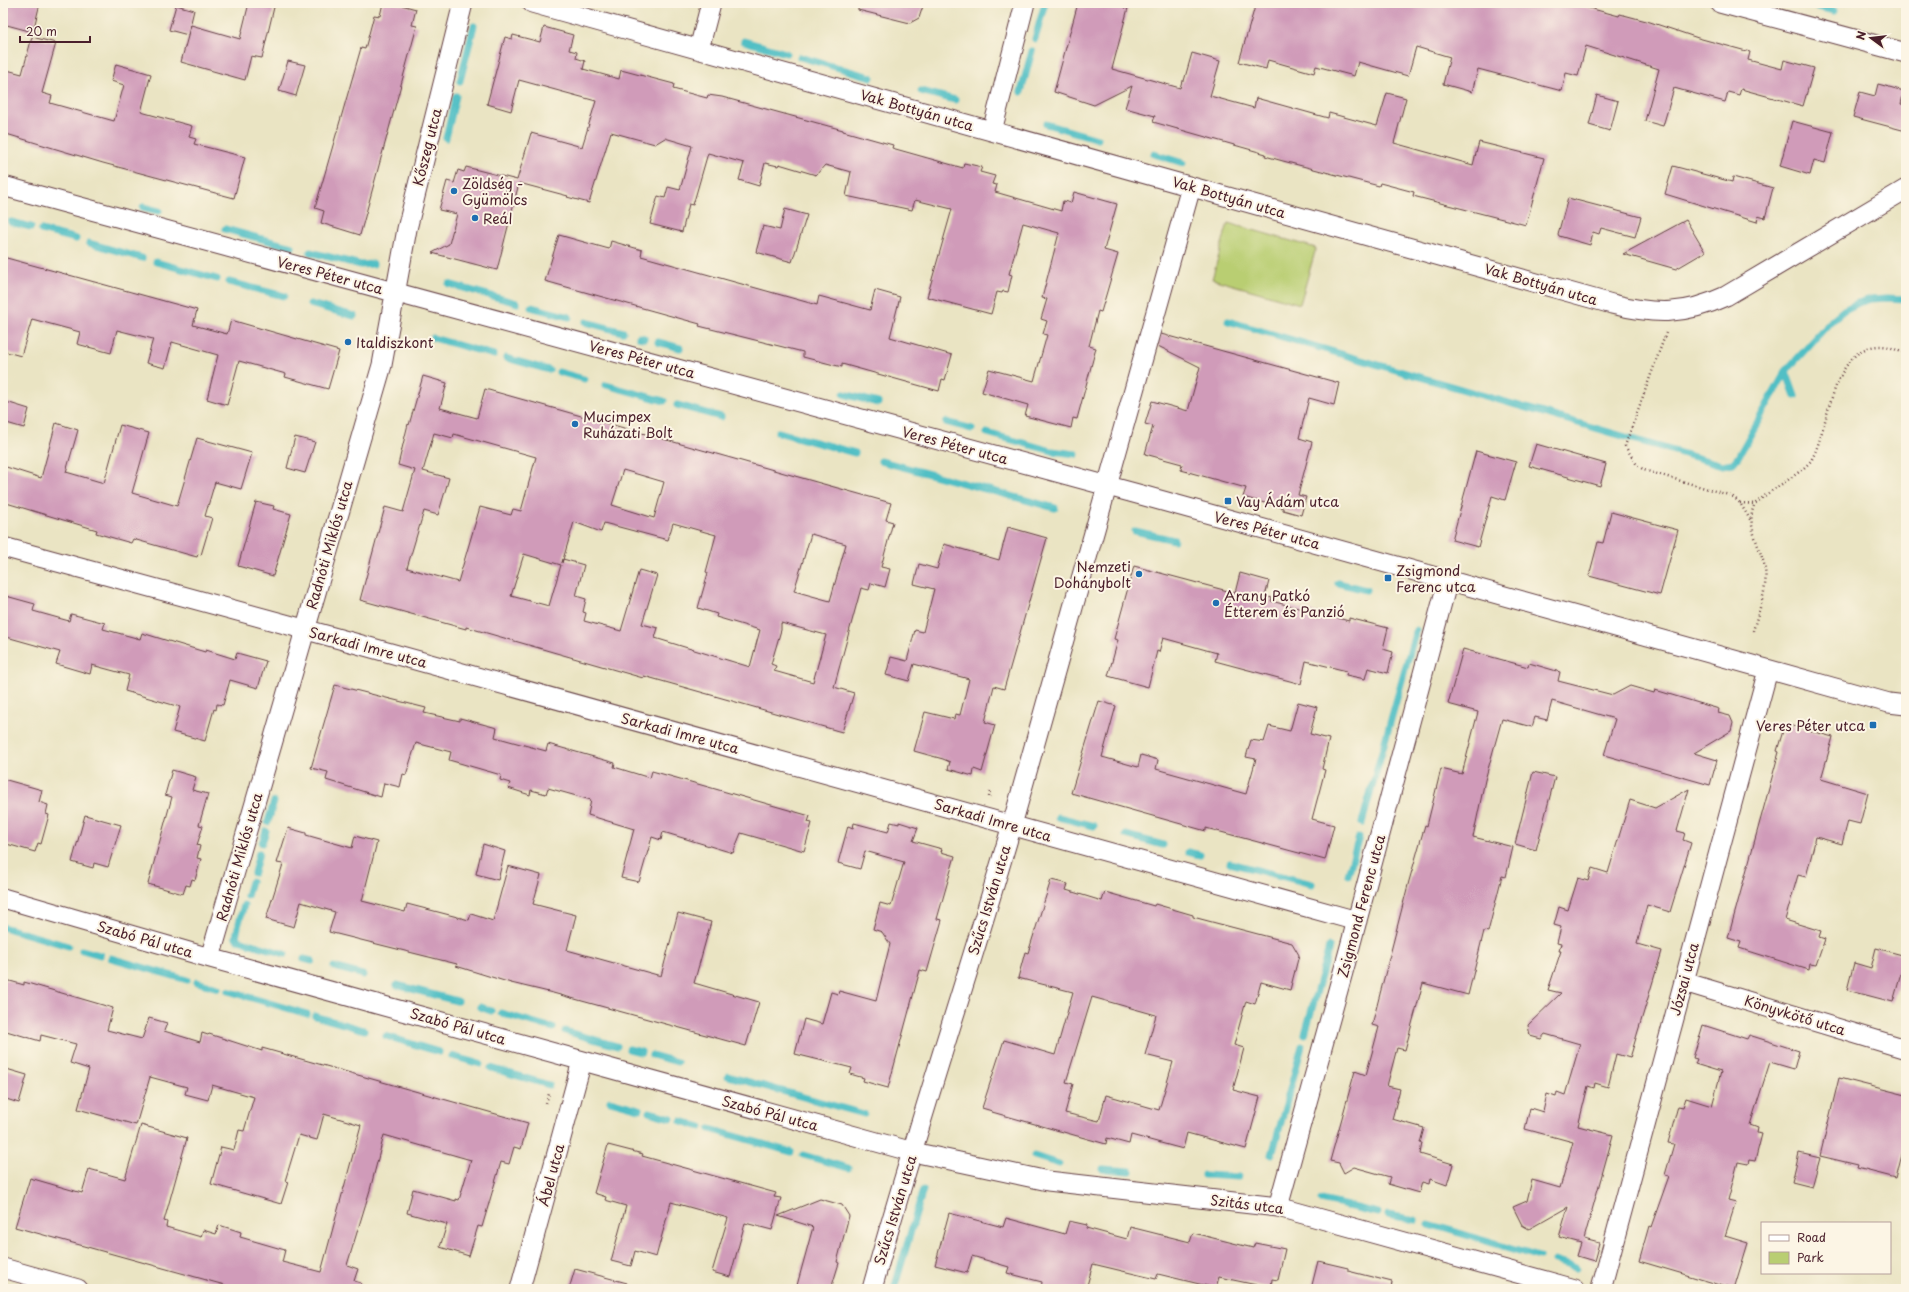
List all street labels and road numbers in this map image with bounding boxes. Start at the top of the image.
street label: Vak Bottyán utca [858,84,976,136]
street label: Kőszeg utca [407,106,447,188]
street label: Vak Bottyán utca [1170,171,1288,223]
street label: Veres Péter utca [275,251,386,299]
street label: Vak Bottyán utca [1482,258,1600,310]
street label: Veres Péter utca [587,335,698,383]
street label: Veres Péter utca [900,421,1011,469]
street label: Radnóti Miklós utca [301,478,357,612]
street label: Veres Péter utca [1212,506,1323,554]
street label: Sarkadi Imre utca [307,621,430,673]
street label: Sarkadi Imre utca [619,707,742,759]
street label: Radnóti Miklós utca [211,790,267,924]
street label: Sarkadi Imre utca [932,793,1054,847]
street label: Zsigmond Ferenc utca [1332,832,1390,980]
street label: Szűcs István utca [962,842,1016,957]
street label: Szabó Pál utca [95,915,196,963]
street label: Józsai utca [1664,940,1704,1018]
street label: Könyvkötő utca [1742,990,1848,1040]
street label: Szabó Pál utca [408,1002,509,1050]
street label: Szabó Pál utca [720,1090,821,1136]
street label: Ábel utca [533,1141,569,1208]
street label: Szűcs István utca [868,1152,922,1267]
street label: Szitás utca [1209,1189,1285,1219]

